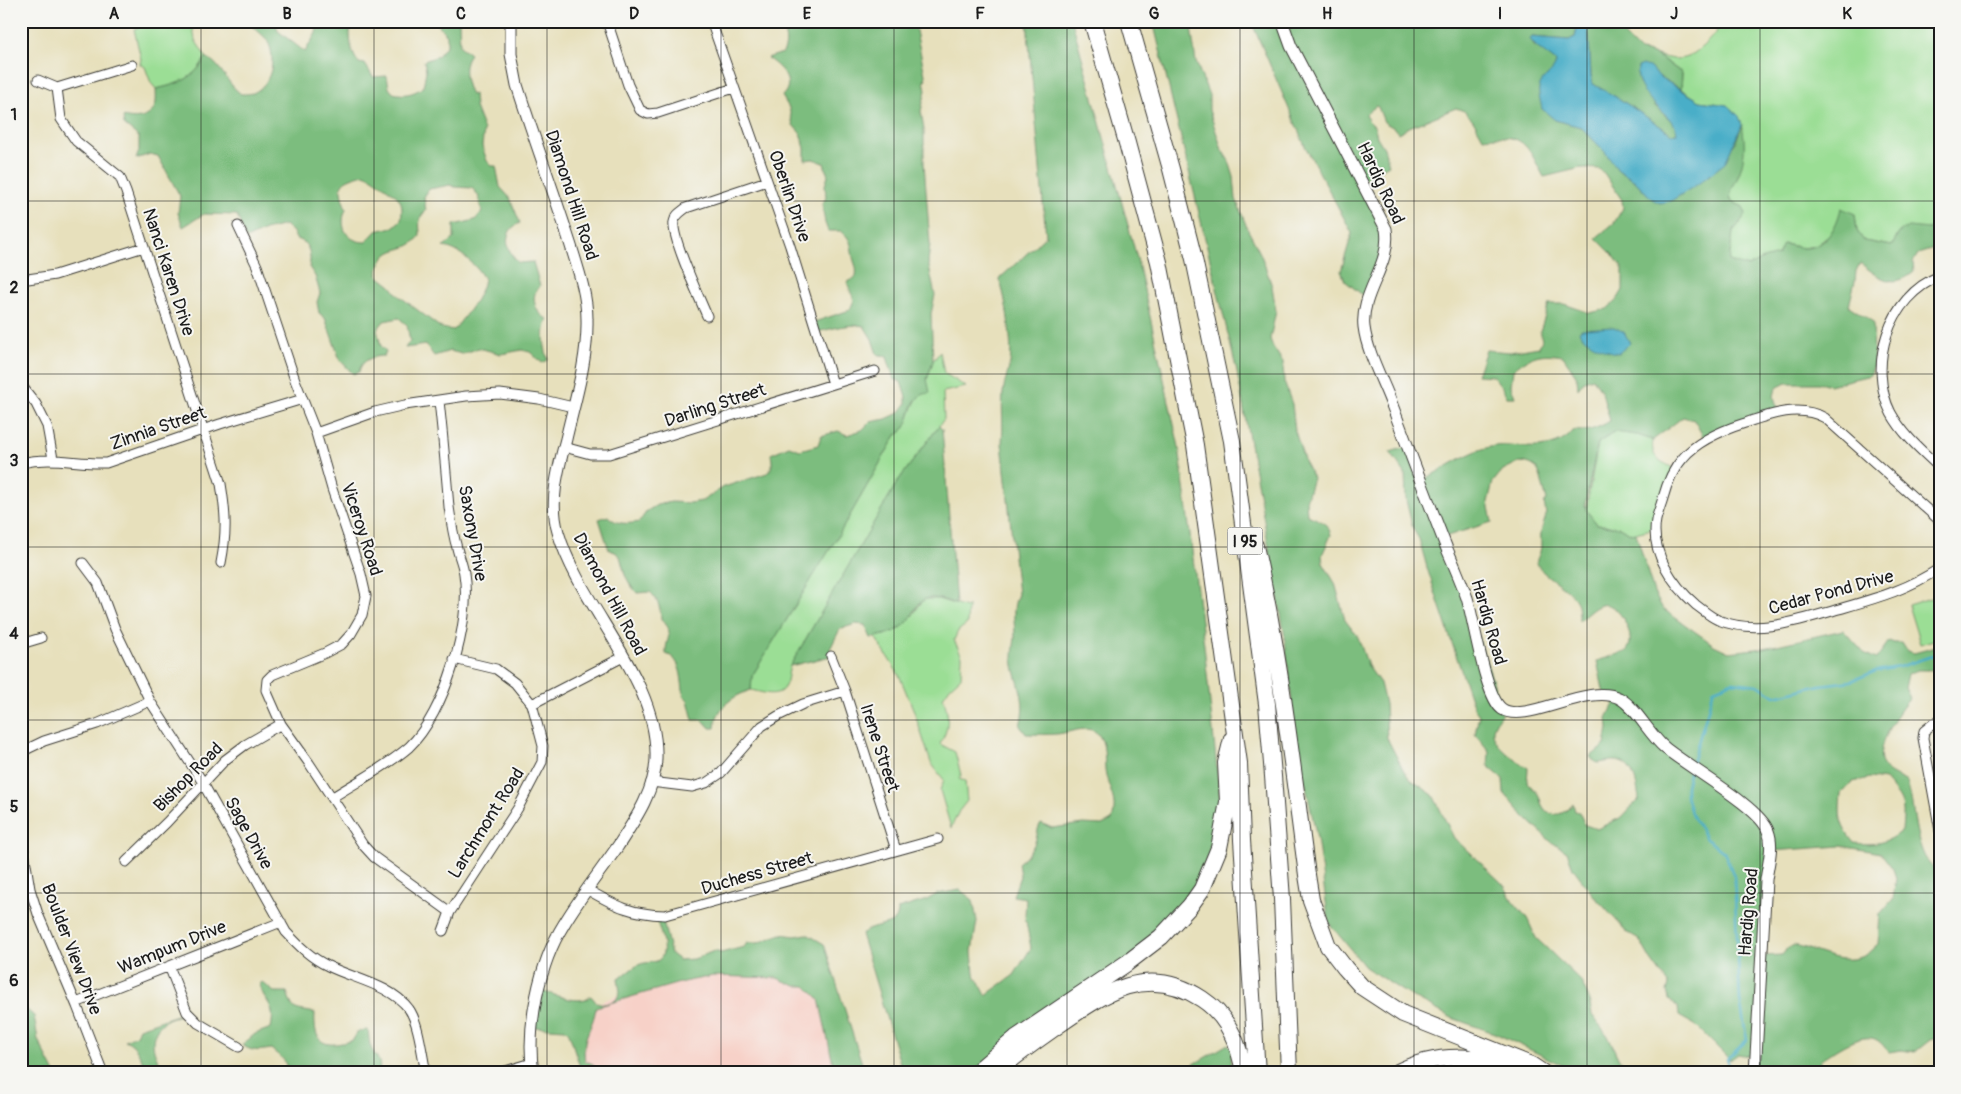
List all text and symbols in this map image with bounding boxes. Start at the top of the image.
text: A [109,4,120,24]
text: B [282,4,292,24]
text: C [456,4,466,24]
text: D [629,4,639,24]
text: E [803,4,812,24]
text: F [975,4,985,24]
text: G [1149,4,1160,24]
text: H [1322,4,1332,24]
text: I [1498,4,1502,24]
text: J [1670,4,1678,24]
text: K [1842,4,1852,24]
text: 1 [11,105,17,125]
street label: Diamond Hill Road [540,127,603,263]
street label: Hardig Road [1352,138,1410,228]
street label: Oberlin Drive [763,147,816,245]
street label: Nanci Karen Drive [137,205,200,339]
text: 2 [10,278,19,298]
street label: Darling Street [661,378,770,433]
street label: Zinnia Street [107,401,210,456]
text: 3 [10,451,19,471]
street label: Viceroy Road [336,480,387,579]
street label: Saxony Drive [453,483,492,583]
road number: I 95 [1228,528,1262,554]
street label: Diamond Hill Road [568,529,652,659]
street label: Cedar Pond Drive [1766,565,1896,620]
street label: Hardig Road [1465,577,1512,668]
text: 4 [9,624,19,644]
street label: Irene Street [854,701,905,796]
street label: Bishop Road [149,738,228,817]
street label: Larchmont Road [443,764,530,883]
street label: Sage Drive [219,793,278,874]
text: 5 [10,797,19,817]
street label: Duchess Street [699,846,816,900]
street label: Hardig Road [1733,867,1764,957]
street label: Boulder View Drive [36,880,107,1018]
street label: Wampum Drive [115,915,230,980]
text: 6 [9,971,19,991]

